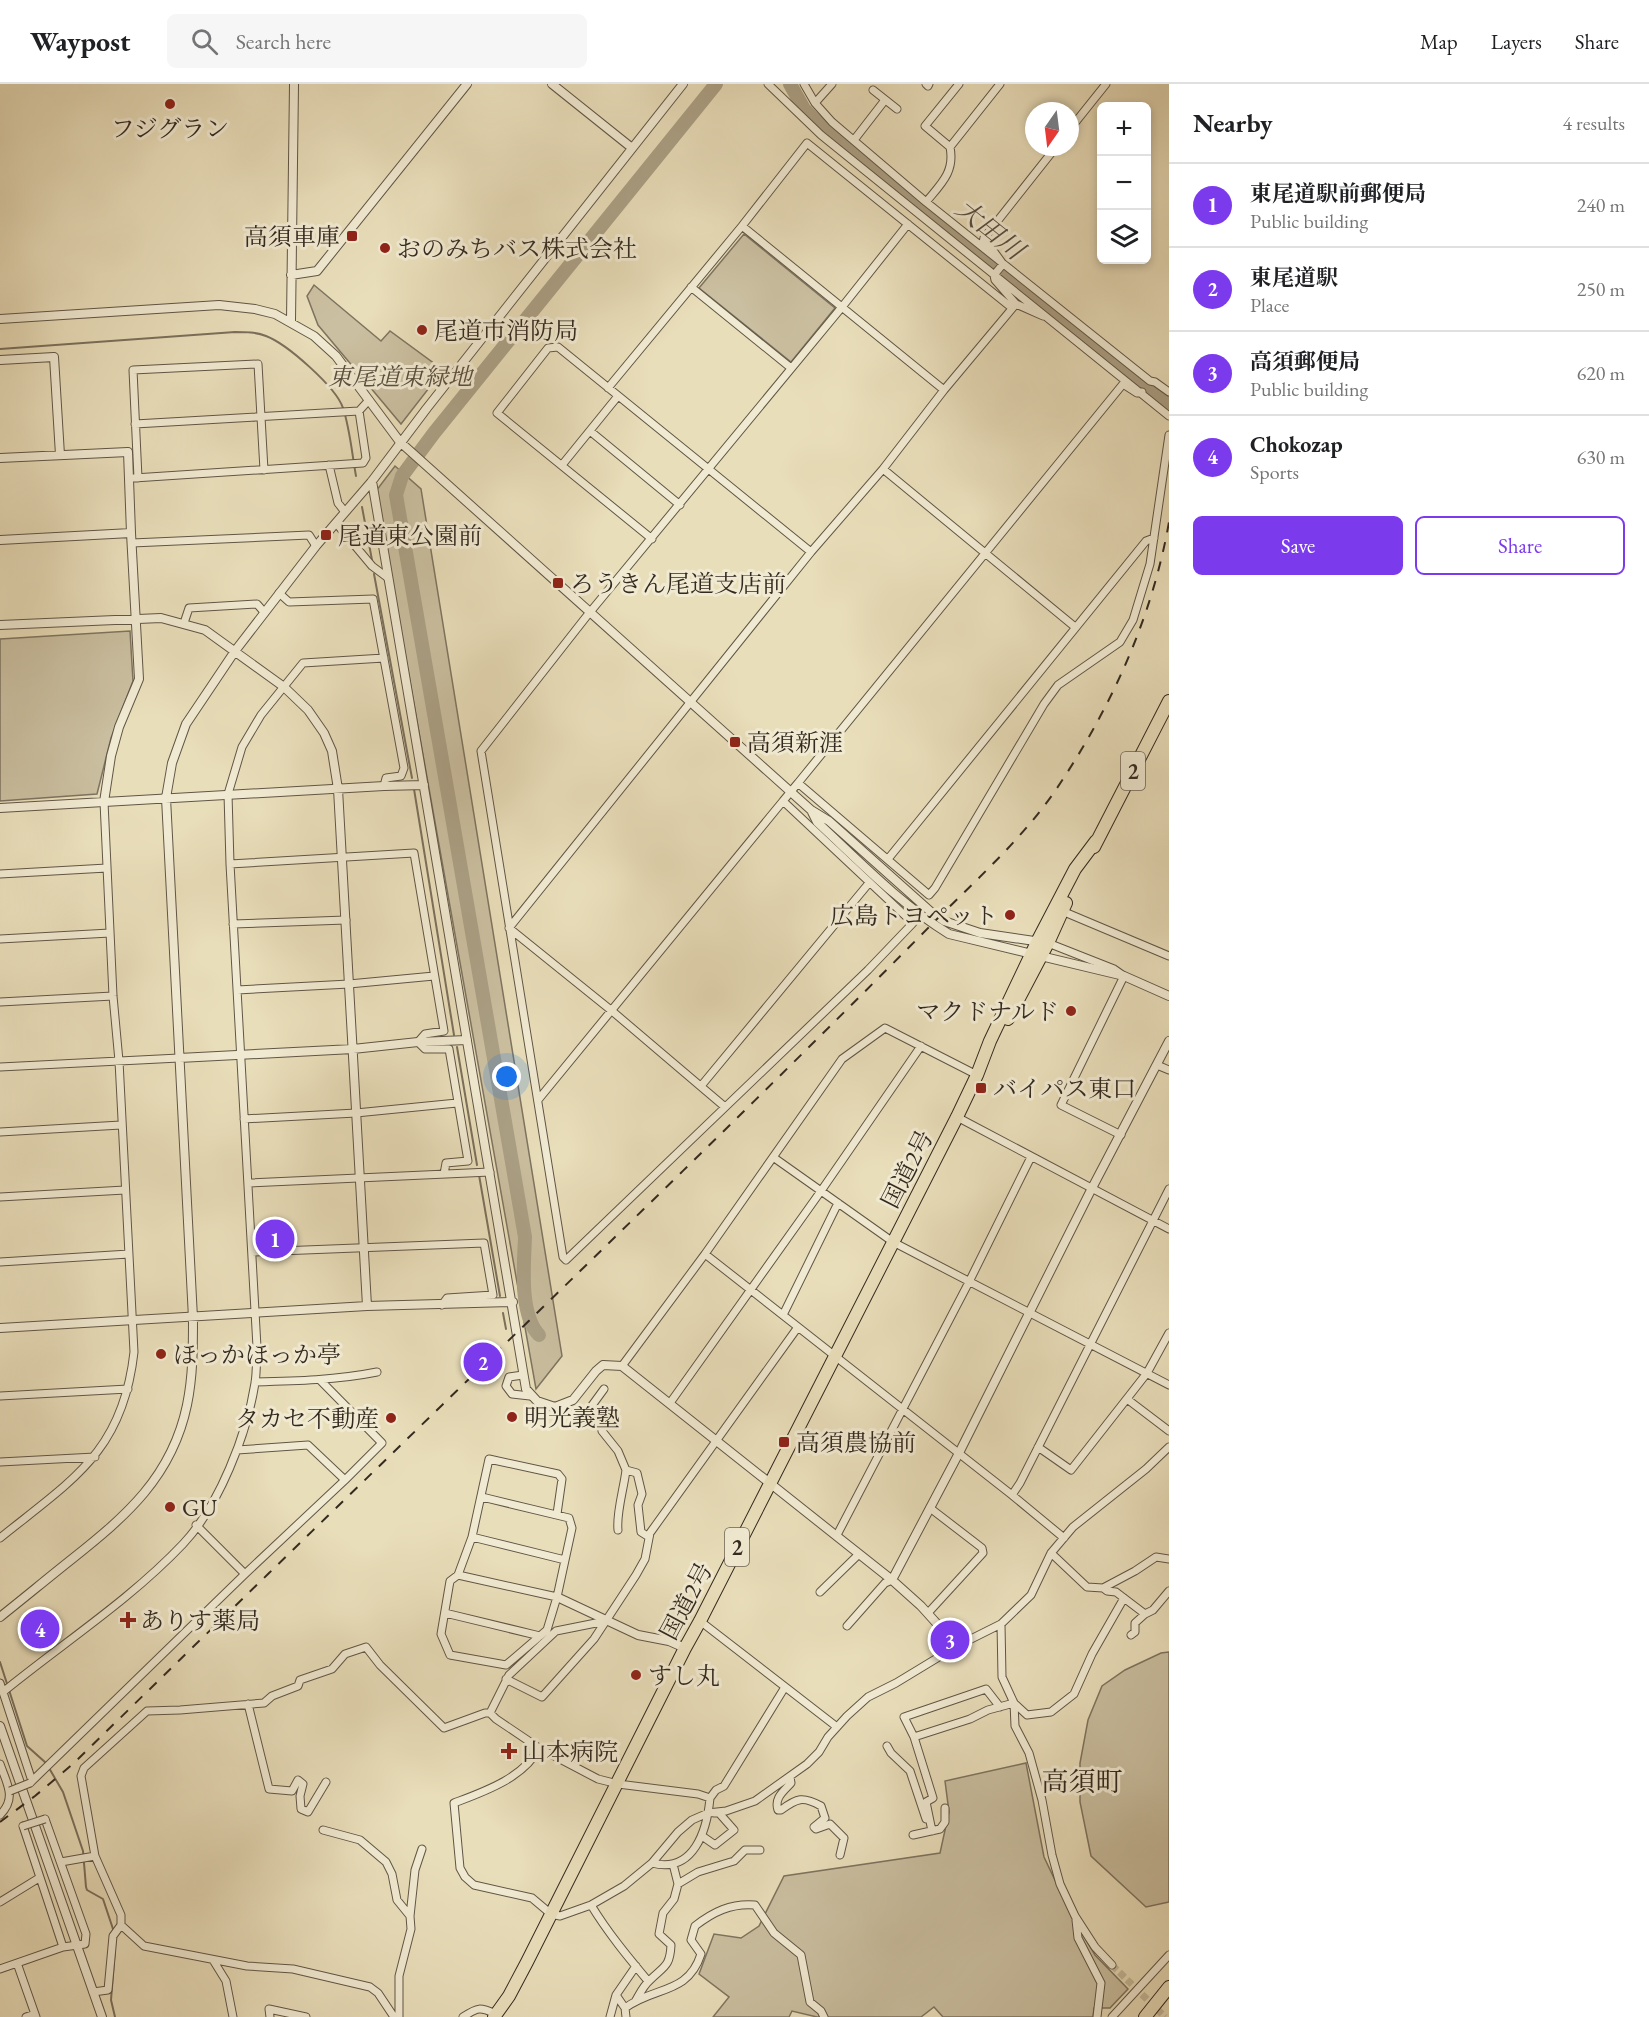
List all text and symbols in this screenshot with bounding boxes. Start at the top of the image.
search box [167,14,587,68]
text: Waypost [30,23,131,59]
icon: search [188,25,221,58]
text: Search here [236,27,331,56]
text: Map [1420,28,1458,55]
text: Layers [1491,28,1542,55]
text: Share [1575,28,1619,55]
marker: フジグラン [163,97,177,111]
north arrow [1025,102,1079,156]
map controls [1097,102,1151,264]
button: + [1097,102,1151,156]
text: Nearby [1193,106,1273,140]
text: 4 results [1562,110,1625,136]
place label: フジグラン [111,113,229,144]
button: − [1097,156,1151,210]
text: 東尾道駅前郵便局 [1250,179,1426,208]
water label: 大田川 [949,191,1033,269]
text: 1 [1207,192,1218,218]
text: 240 m [1577,192,1625,218]
text: Public building [1250,208,1368,234]
button: layers [1097,210,1151,264]
place label: 高須車庫 [244,221,340,252]
marker: 高須車庫 [345,229,359,243]
place label: おのみちバス株式会社 [397,233,637,264]
marker: おのみちバス株式会社 [378,241,392,255]
text: 東尾道駅 [1250,263,1338,292]
text: 2 [1207,276,1218,302]
text: 250 m [1577,276,1625,302]
text: Place [1250,292,1289,318]
place label: 尾道市消防局 [434,315,578,346]
marker: 尾道市消防局 [415,323,429,337]
text: 高須郵便局 [1250,347,1360,376]
text: 3 [1207,360,1218,386]
text: 620 m [1577,360,1625,386]
park label: 東尾道東緑地 [328,361,475,392]
text: Public building [1250,376,1368,402]
text: Chokozap [1250,430,1343,459]
text: 4 [1207,444,1218,470]
text: 630 m [1577,444,1625,470]
text: Sports [1250,459,1299,485]
button: Save [1193,516,1403,575]
button: Share [1415,516,1625,575]
place label: 尾道東公園前 [338,520,482,551]
marker: 尾道東公園前 [319,528,333,542]
place label: ろうきん尾道支店前 [570,568,786,599]
marker: ろうきん尾道支店前 [551,576,565,590]
place label: 高須新涯 [747,727,843,758]
marker: 高須新涯 [728,735,742,749]
road number: 2 [1121,752,1145,790]
place label: 広島トヨペット [830,900,998,931]
marker: 広島トヨペット [1003,908,1017,922]
place label: マクドナルド [916,996,1059,1027]
marker: マクドナルド [1064,1004,1078,1018]
your location [492,1062,521,1091]
place label: バイパス東口 [993,1073,1137,1104]
marker: バイパス東口 [974,1081,988,1095]
street label: 国道2号 [874,1125,940,1213]
pin: 1 [256,1216,294,1262]
place label: ほっかほっか亭 [173,1339,341,1370]
pin: 2 [464,1340,502,1384]
marker: ほっかほっか亭 [154,1347,168,1361]
place label: 明光義塾 [524,1402,620,1433]
place label: タカセ不動産 [235,1403,379,1434]
marker: 明光義塾 [505,1410,519,1424]
marker: タカセ不動産 [384,1411,398,1425]
place label: 高須農協前 [796,1427,916,1458]
marker: 高須農協前 [777,1435,791,1449]
place label: GU [182,1492,217,1523]
marker: GU [163,1500,177,1514]
road number: 2 [725,1528,749,1566]
street label: 国道2号 [653,1557,719,1645]
place label: ありす薬局 [140,1605,260,1636]
pin: 4 [20,1606,60,1652]
marker: ありす薬局 [121,1613,135,1627]
pin: 3 [930,1618,970,1662]
place label: すし丸 [648,1660,720,1691]
marker: すし丸 [629,1668,643,1682]
place label: 山本病院 [522,1736,618,1767]
marker: 山本病院 [500,1742,518,1760]
district label: 高須町 [1042,1764,1123,1799]

